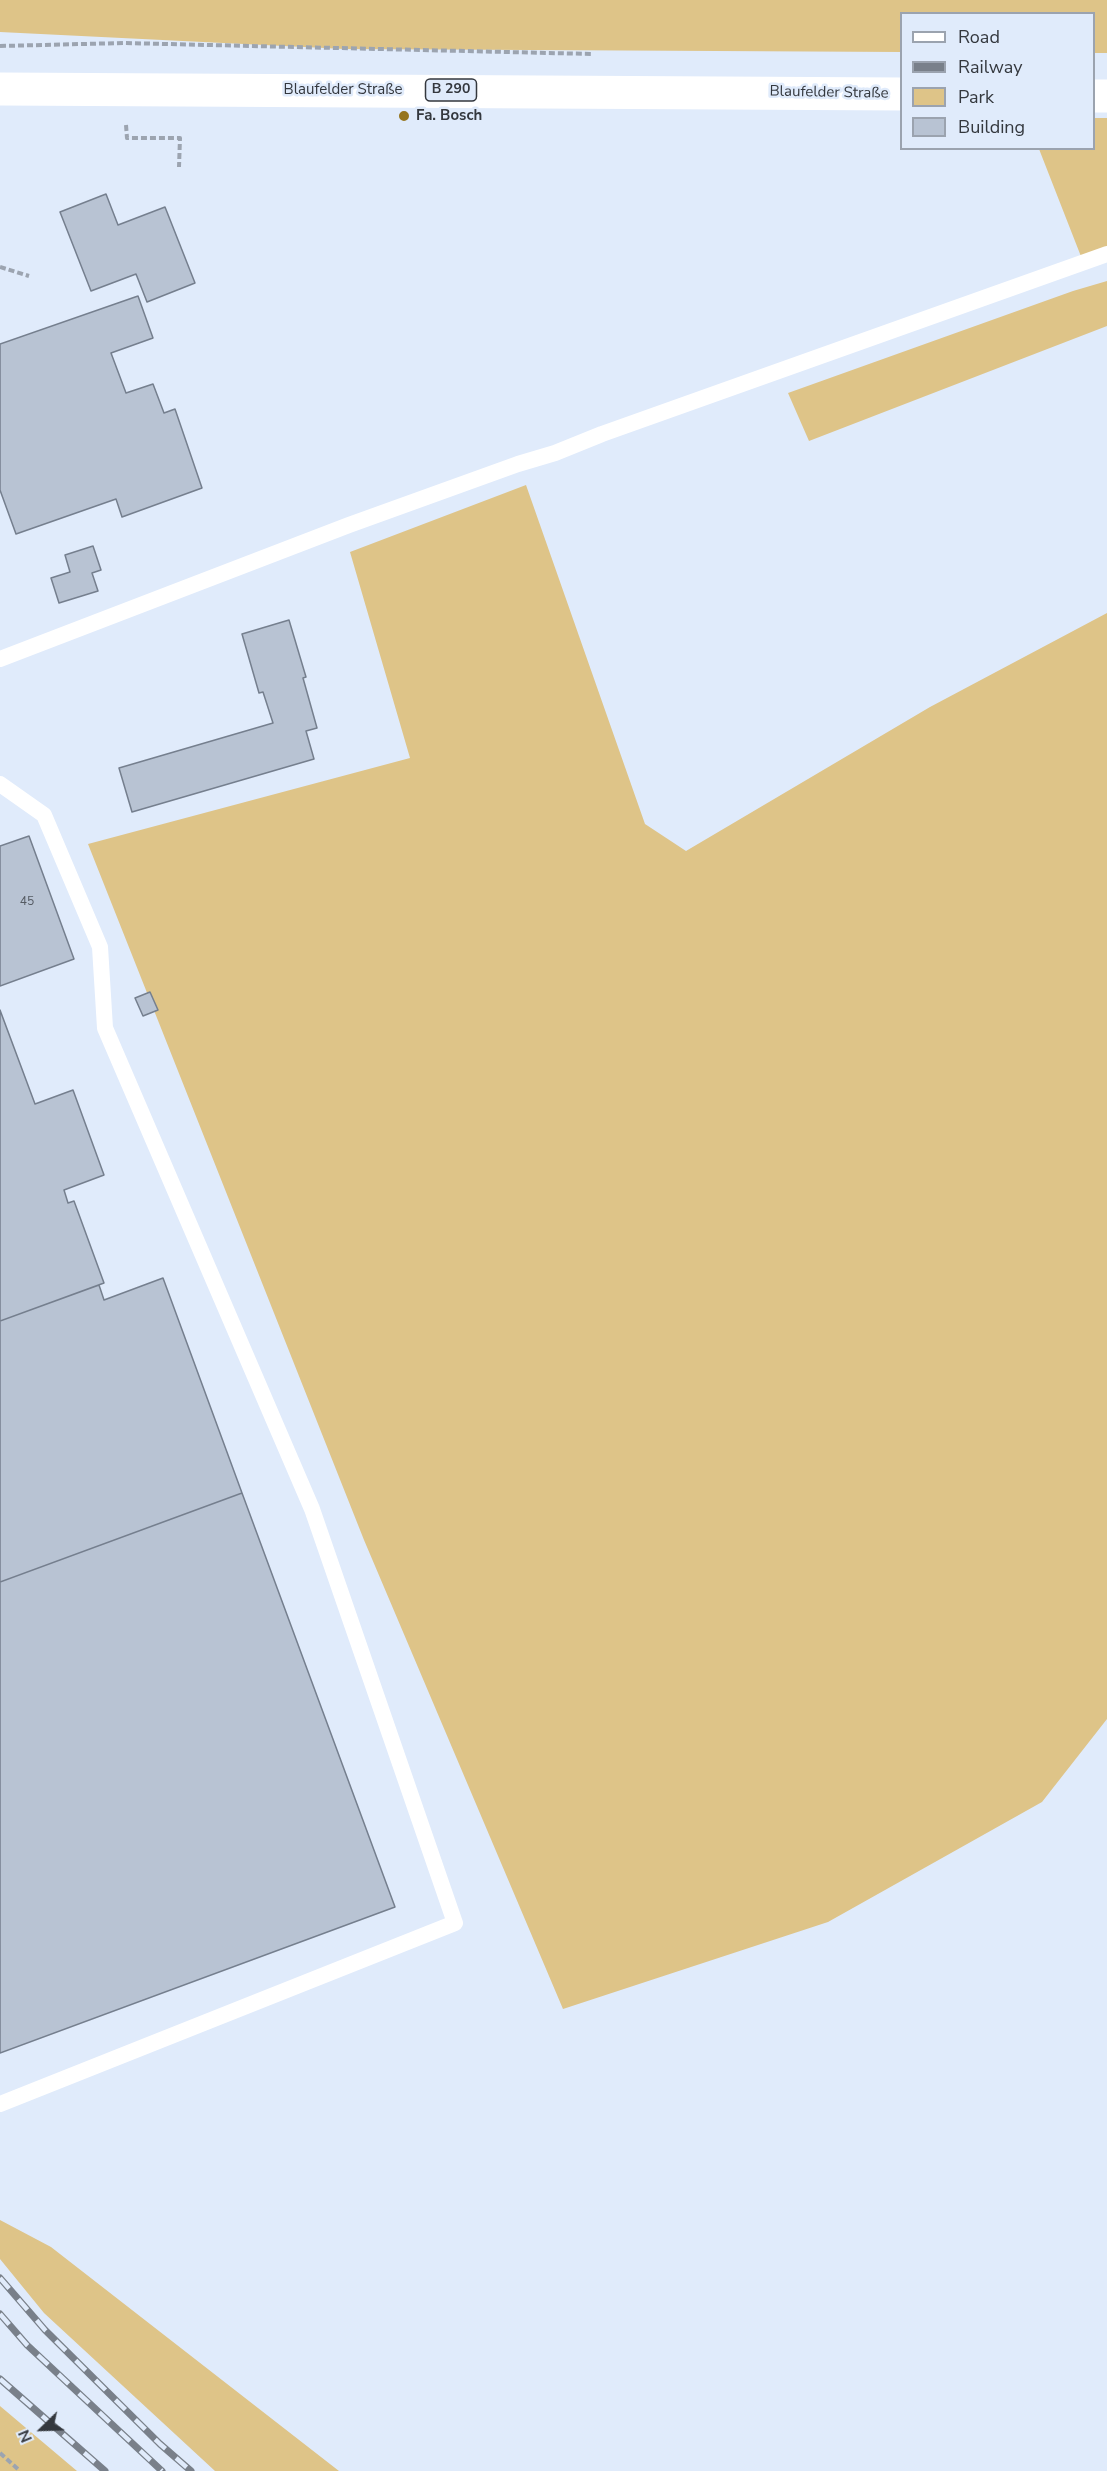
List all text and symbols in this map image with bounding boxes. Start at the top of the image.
legend [900,12,1095,150]
text: Road [958,25,1000,49]
text: Railway [958,55,1023,79]
road number: B 290 [426,79,476,101]
street label: Blaufelder Straße [284,81,402,99]
street label: Blaufelder Straße [769,83,889,103]
text: Park [958,85,994,109]
place label: Fa. Bosch [416,107,482,125]
marker: Fa. Bosch [397,109,411,123]
text: Building [958,115,1025,139]
house number: 45 [20,895,34,909]
north arrow [12,2399,72,2459]
text: N [13,2426,38,2446]

